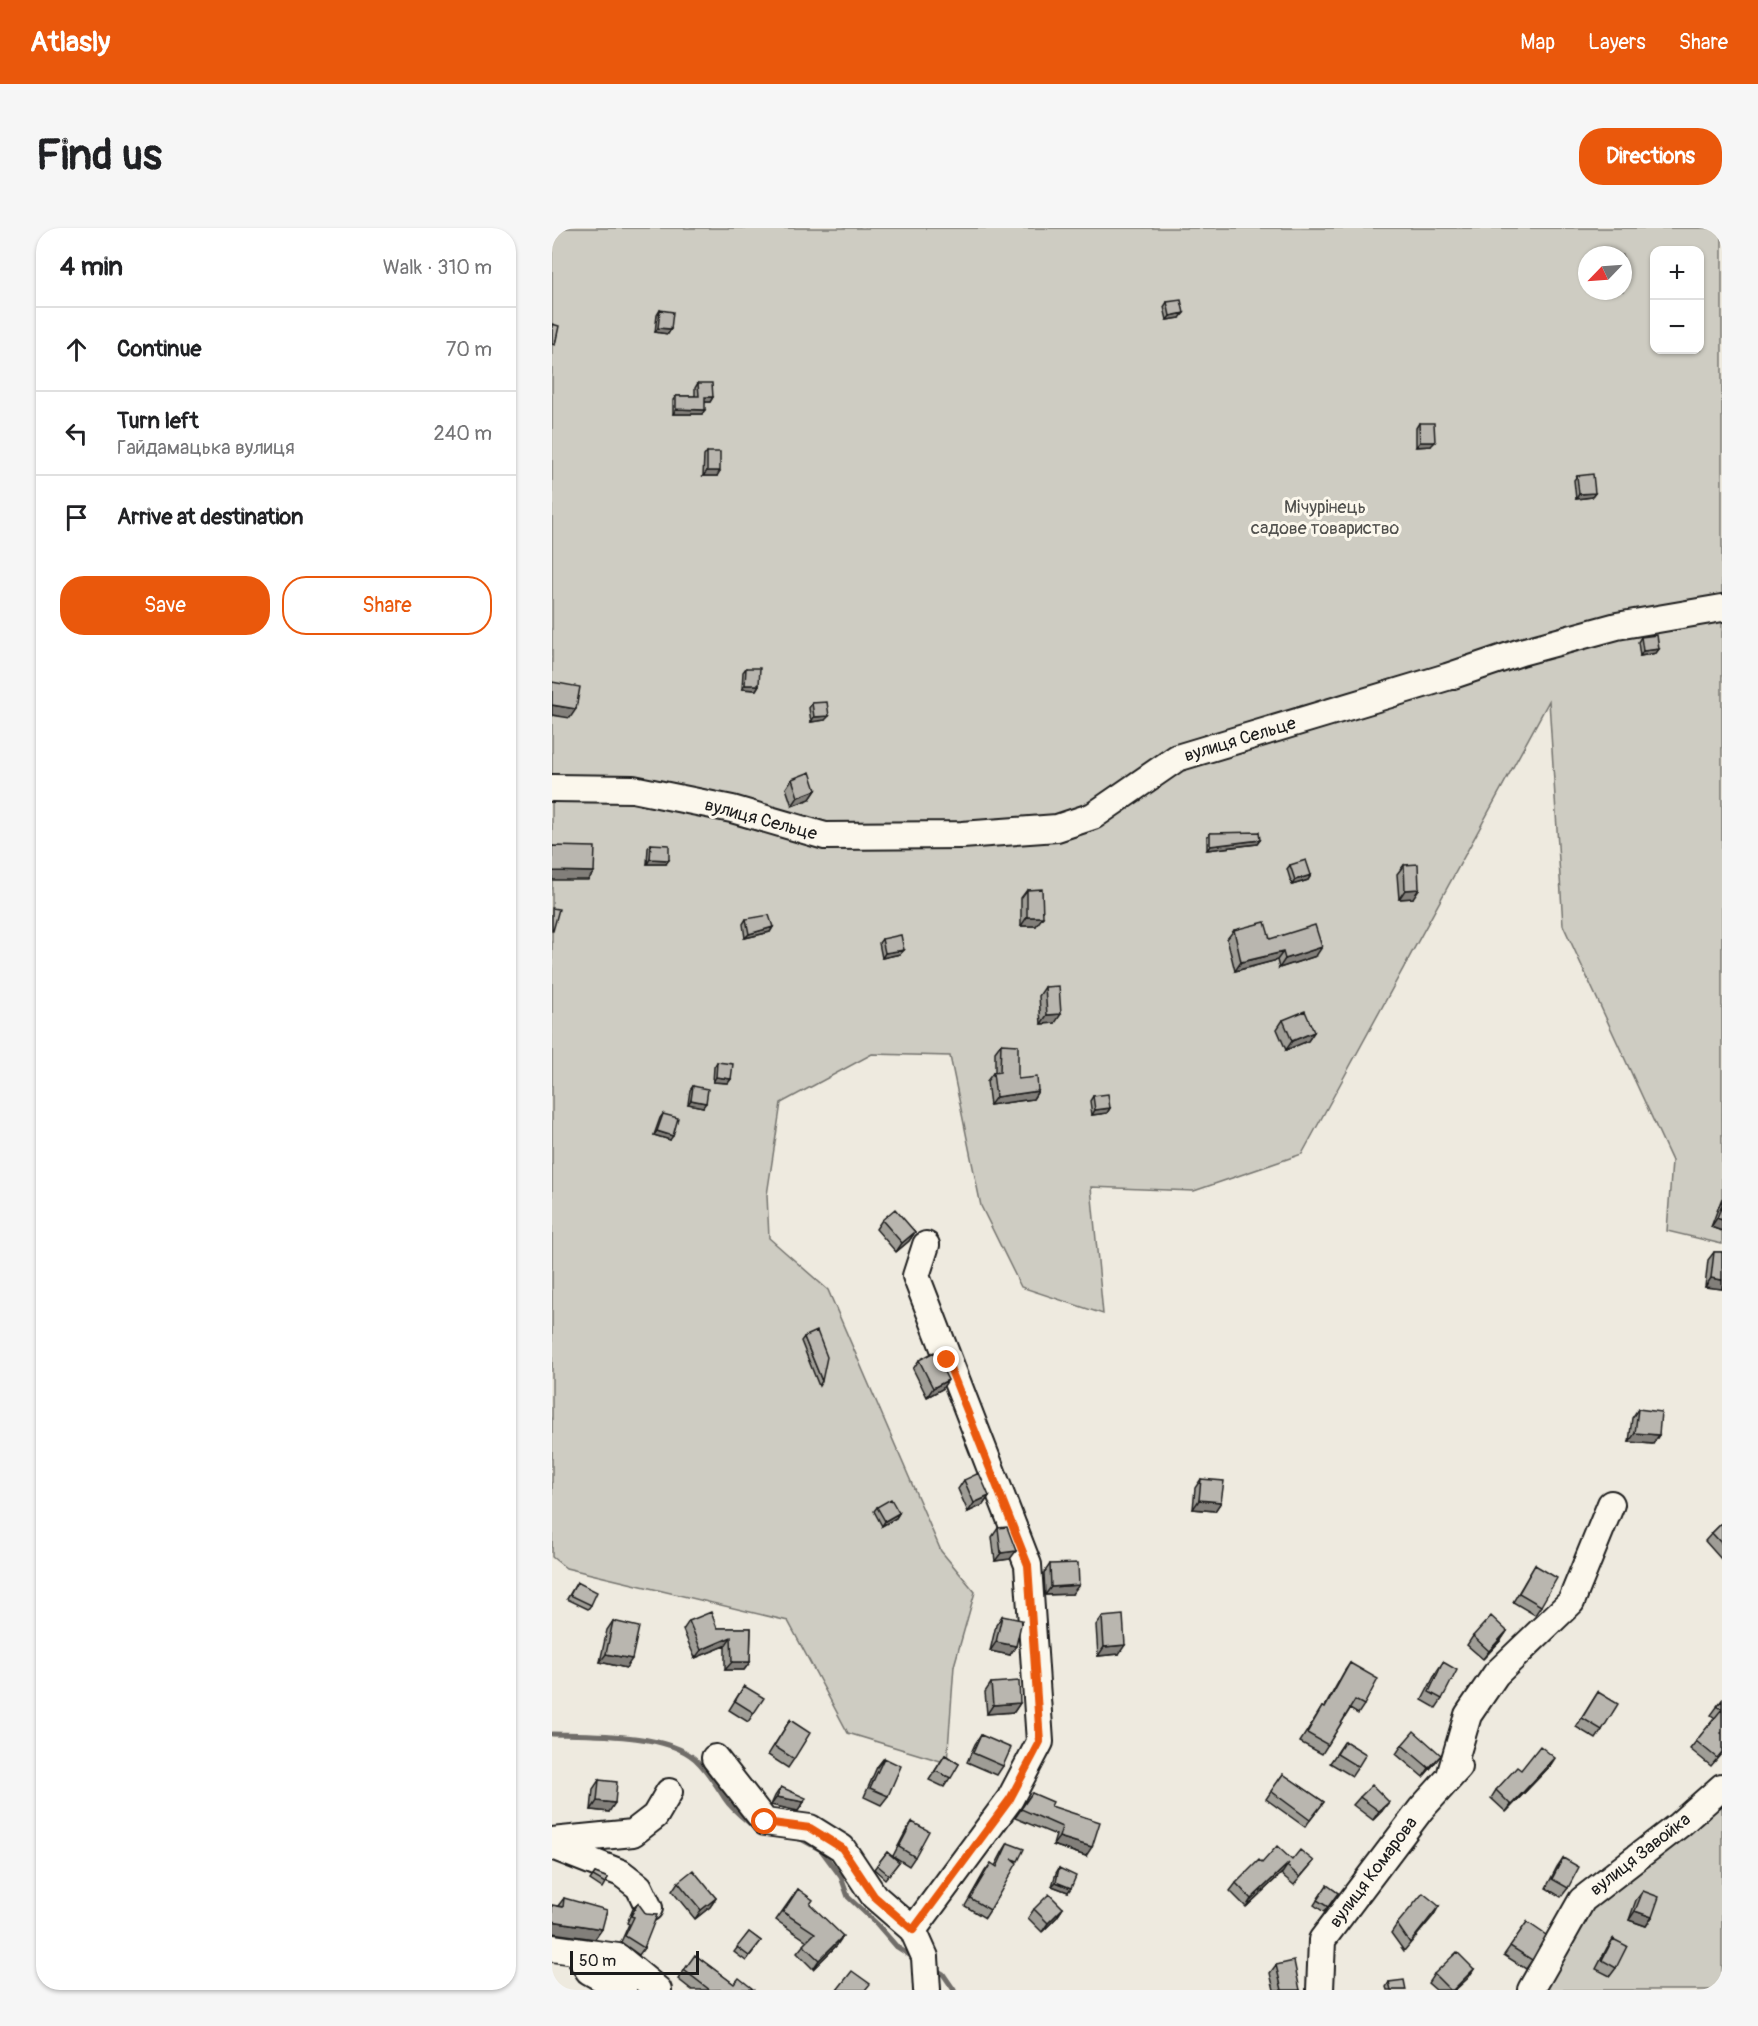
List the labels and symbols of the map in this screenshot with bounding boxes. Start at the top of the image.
north arrow [1578,246,1632,300]
park label: Мічурінець садове товариство [1251,496,1400,540]
street label: вулиця Сельце [1182,712,1299,767]
street label: вулиця Сельце [702,793,820,846]
route end [933,1346,959,1372]
route start [751,1808,777,1834]
street label: вулиця Завойка [1585,1808,1695,1901]
street label: вулиця Комарова [1324,1812,1423,1932]
scale bar [570,1948,699,1976]

